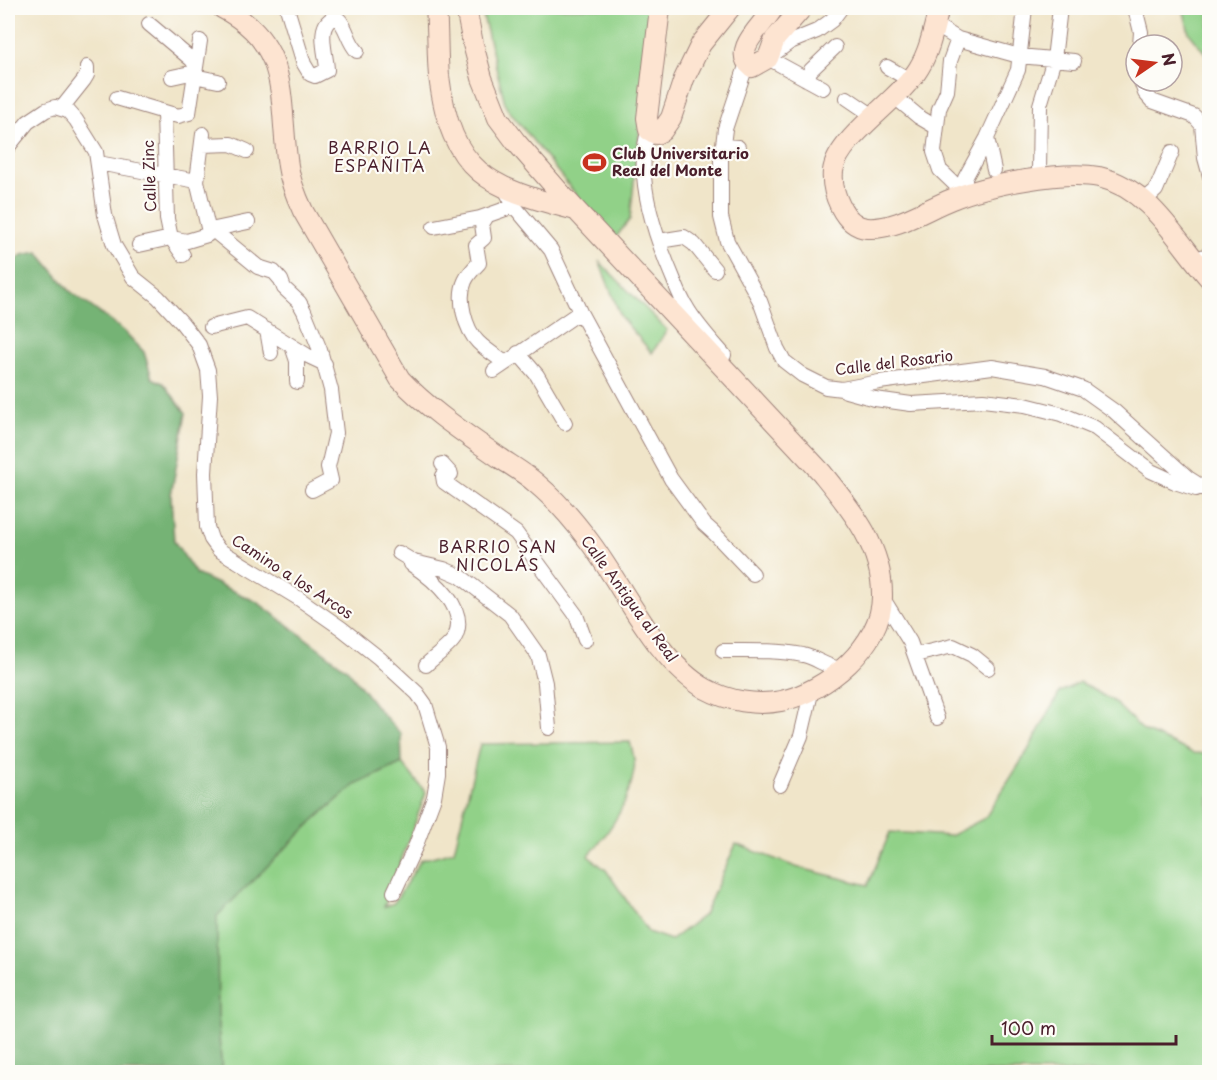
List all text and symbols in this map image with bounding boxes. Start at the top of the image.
north arrow [1124,33,1184,93]
text: N [1156,50,1183,68]
district label: BARRIO LA ESPAÑITA [328,135,432,177]
street label: Calle Zinc [136,140,161,212]
place label: Club Universitario Real del Monte [612,141,749,181]
sports icon: Club Universitario Real del Monte [581,150,607,176]
street label: Calle del Rosario [833,343,954,380]
street label: Camino a los Arcos [228,528,358,624]
street label: Calle Antigua al Real [576,530,684,666]
district label: BARRIO SAN NICOLÁS [439,534,557,576]
scale bar [992,1008,1176,1046]
text: 100 m [1001,1014,1056,1041]

